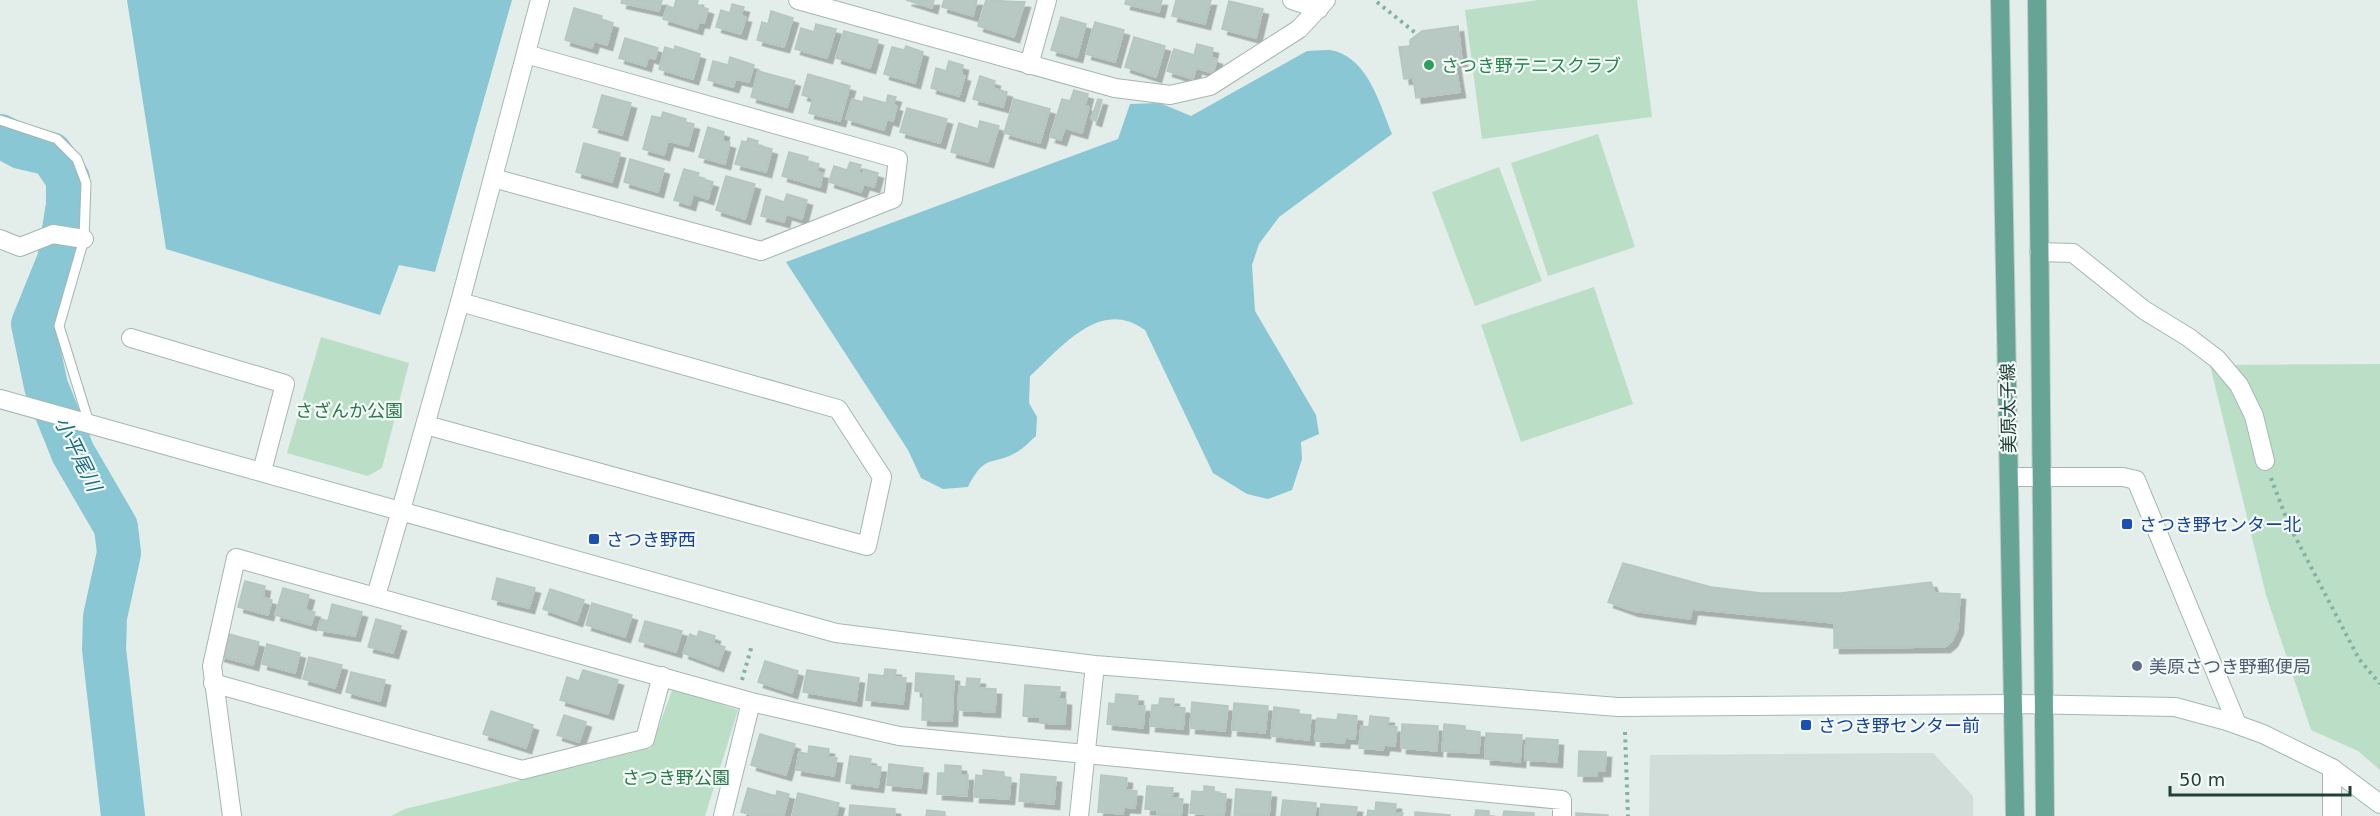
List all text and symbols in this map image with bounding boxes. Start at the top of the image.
place label: さつき野テニスクラブ [1441,55,1621,76]
marker: さつき野テニスクラブ [1422,58,1436,72]
street label: 美原太子線 [1997,363,2019,453]
park label: さざんか公園 [295,400,403,421]
water label: 小平尾川 [50,413,107,497]
place label: さつき野センター北 [2139,514,2301,535]
marker: さつき野センター北 [2120,517,2134,531]
place label: さつき野西 [606,529,696,550]
marker: さつき野西 [587,532,601,546]
place label: 美原さつき野郵便局 [2149,656,2311,677]
marker: 美原さつき野郵便局 [2130,659,2144,673]
place label: さつき野センター前 [1818,715,1980,736]
marker: さつき野センター前 [1799,718,1813,732]
scale bar [2170,759,2350,797]
park label: さつき野公園 [622,767,730,788]
text: 50 m [2179,769,2225,790]

